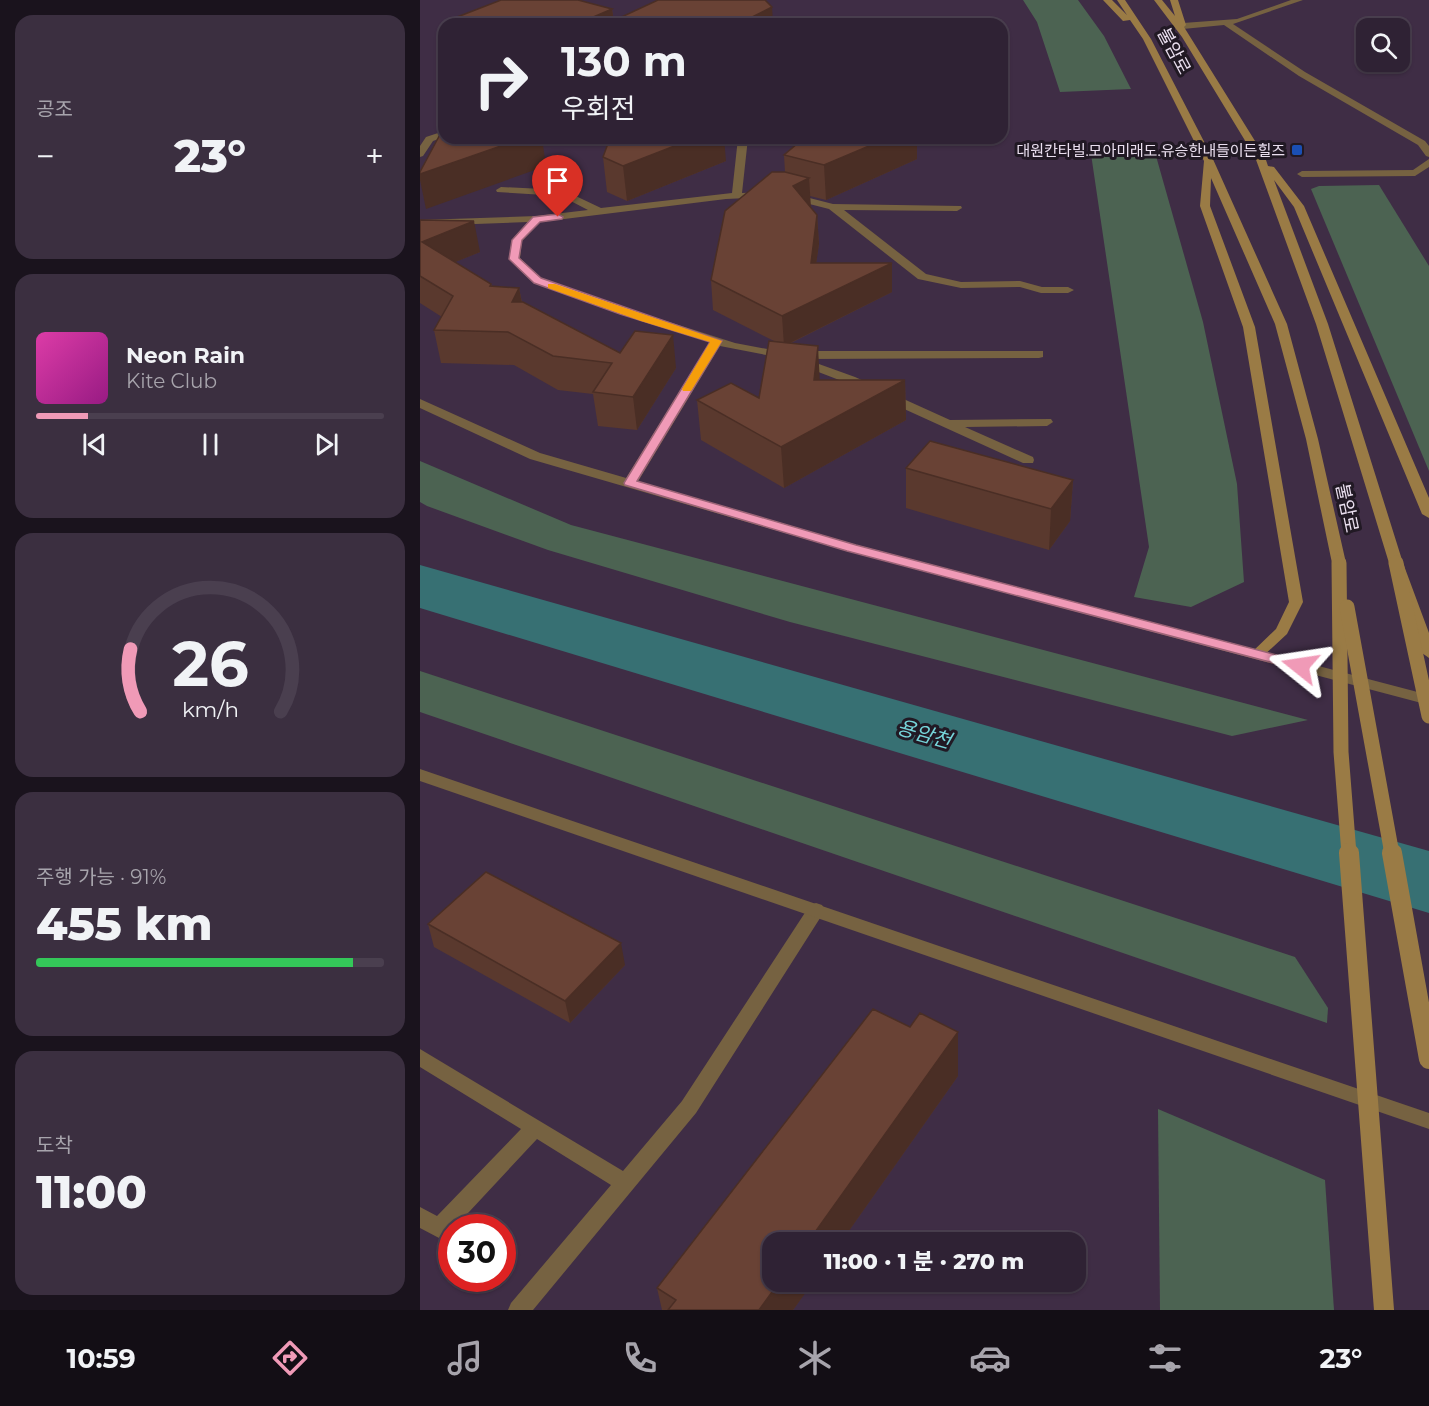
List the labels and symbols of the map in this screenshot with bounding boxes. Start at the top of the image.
street label: 불암로 [1153,24,1195,78]
place label: 대원칸타빌.모아미래도.유승한내들이든힐즈 [1016,141,1285,160]
marker: 대원칸타빌.모아미래도.유승한내들이든힐즈 [1290,143,1304,157]
pin [532,155,583,217]
street label: 불암로 [1331,481,1363,535]
position arrow [1268,634,1332,698]
water label: 용암천 [894,715,956,754]
speed limit sign: 30 [438,1214,516,1292]

